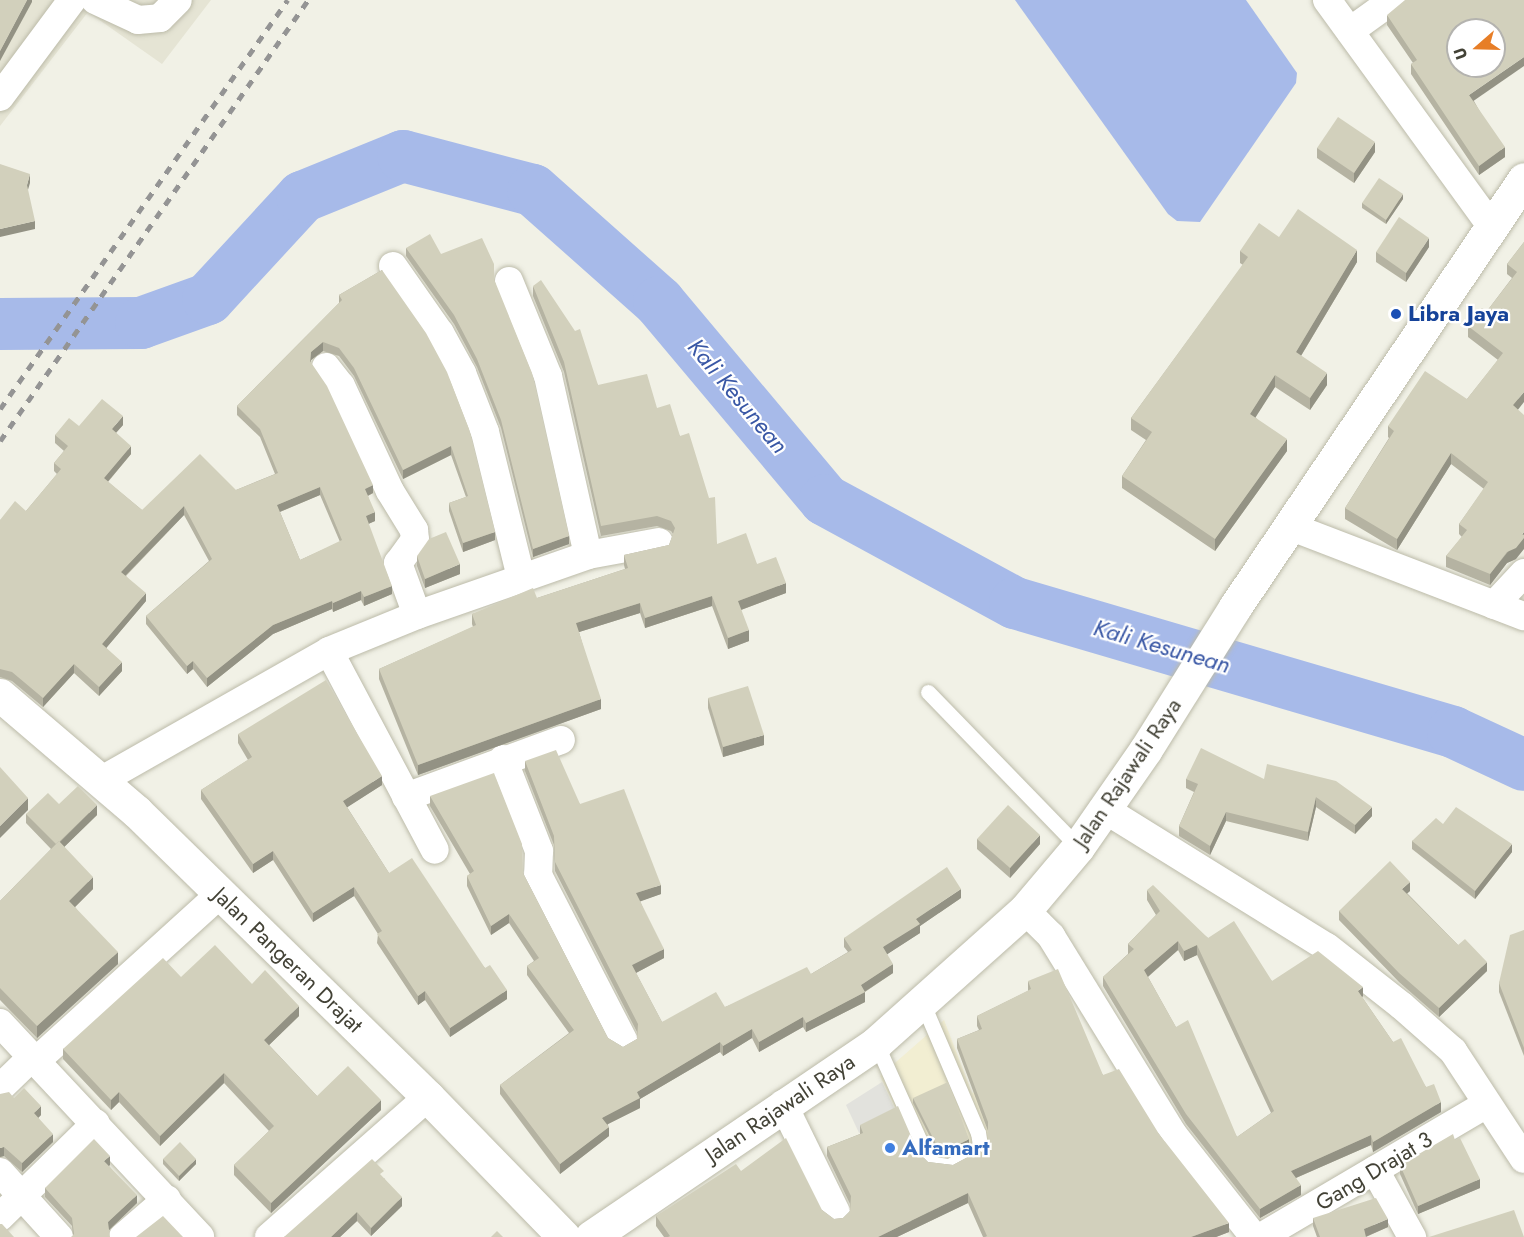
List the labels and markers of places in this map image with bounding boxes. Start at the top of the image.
place label: Libra Jaya [1408,301,1509,327]
marker: Libra Jaya [1389,307,1403,321]
place label: Alfamart [902,1135,989,1161]
marker: Alfamart [883,1141,897,1155]

